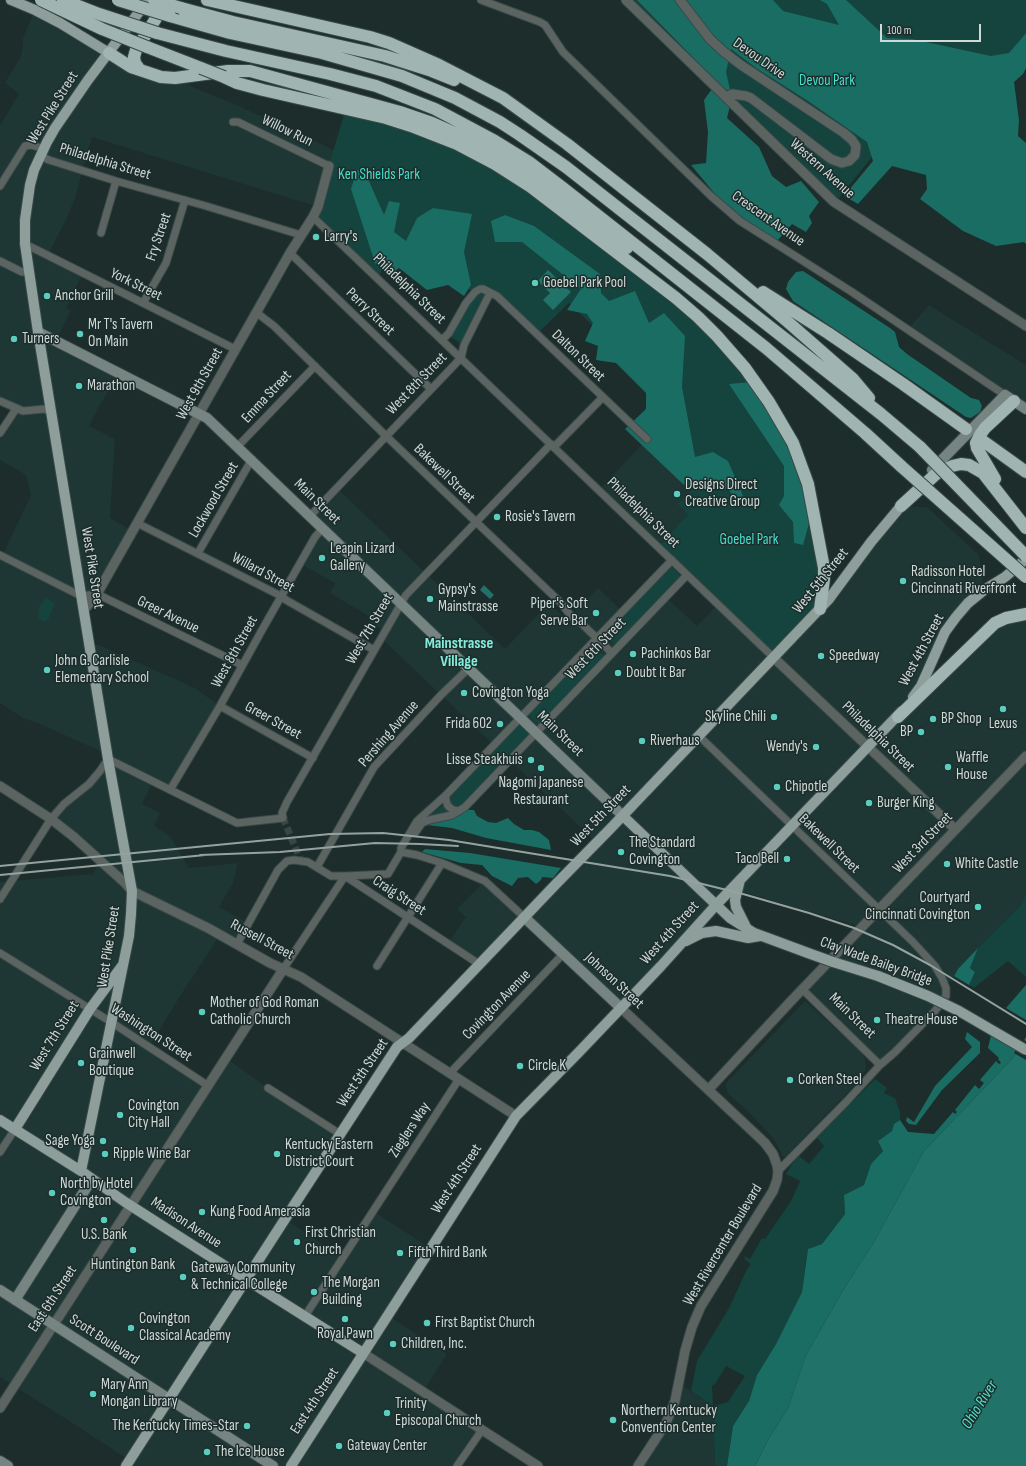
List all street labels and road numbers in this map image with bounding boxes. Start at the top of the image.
street label: Devou Drive [729,34,789,84]
street label: West Pike Street [23,68,83,148]
street label: Willow Run [258,111,316,151]
street label: Western Avenue [786,135,858,203]
street label: Philadelphia Street [57,140,153,184]
street label: Crescent Avenue [728,187,808,251]
street label: Fry Street [142,210,176,264]
street label: Philadelphia Street [369,250,449,328]
street label: York Street [107,265,165,305]
street label: Perry Street [342,284,398,340]
street label: Dalton Street [548,326,608,386]
street label: West 9th Street [173,345,227,423]
street label: West 8th Street [383,349,451,419]
street label: Emma Street [238,367,296,427]
street label: Bakewell Street [410,440,478,508]
street label: Lockwood Street [185,459,243,541]
street label: Philadelphia Street [603,474,683,552]
street label: Main Street [290,475,344,529]
street label: West Pike Street [77,526,107,610]
street label: West 5th Street [789,545,853,617]
street label: Willard Street [229,549,297,597]
street label: West 7th Street [342,590,398,668]
street label: Greer Avenue [134,592,202,638]
street label: West 4th Street [895,611,949,689]
street label: West 8th Street [208,613,262,691]
street label: West 6th Street [562,614,630,684]
street label: Pershing Avenue [355,697,423,771]
street label: Greer Street [242,698,304,744]
street label: Philadelphia Street [838,698,918,776]
street label: Main Street [533,707,587,761]
street label: West 5th Street [567,781,635,851]
street label: West 3rd Street [889,809,957,877]
street label: Bakewell Street [795,810,863,878]
street label: Craig Street [369,872,429,920]
street label: West 4th Street [637,898,703,968]
street label: West Pike Street [94,905,124,989]
street label: Russell Street [227,916,297,964]
street label: Clay Wade Bailey Bridge [818,933,934,991]
street label: Johnson Street [581,949,647,1013]
street label: Covington Avenue [459,966,535,1044]
street label: Main Street [825,989,879,1043]
street label: West 7th Street [26,998,84,1074]
street label: Washington Street [107,1000,195,1066]
street label: West 5th Street [333,1035,393,1111]
street label: Zieglers Way [385,1099,435,1161]
street label: West 4th Street [428,1141,486,1217]
street label: West Rivercenter Boulevard [680,1181,766,1309]
street label: Madison Avenue [147,1193,225,1253]
street label: East 6th Street [25,1262,81,1336]
street label: Scott Boulevard [66,1311,142,1369]
street label: East 4th Street [287,1364,343,1438]

